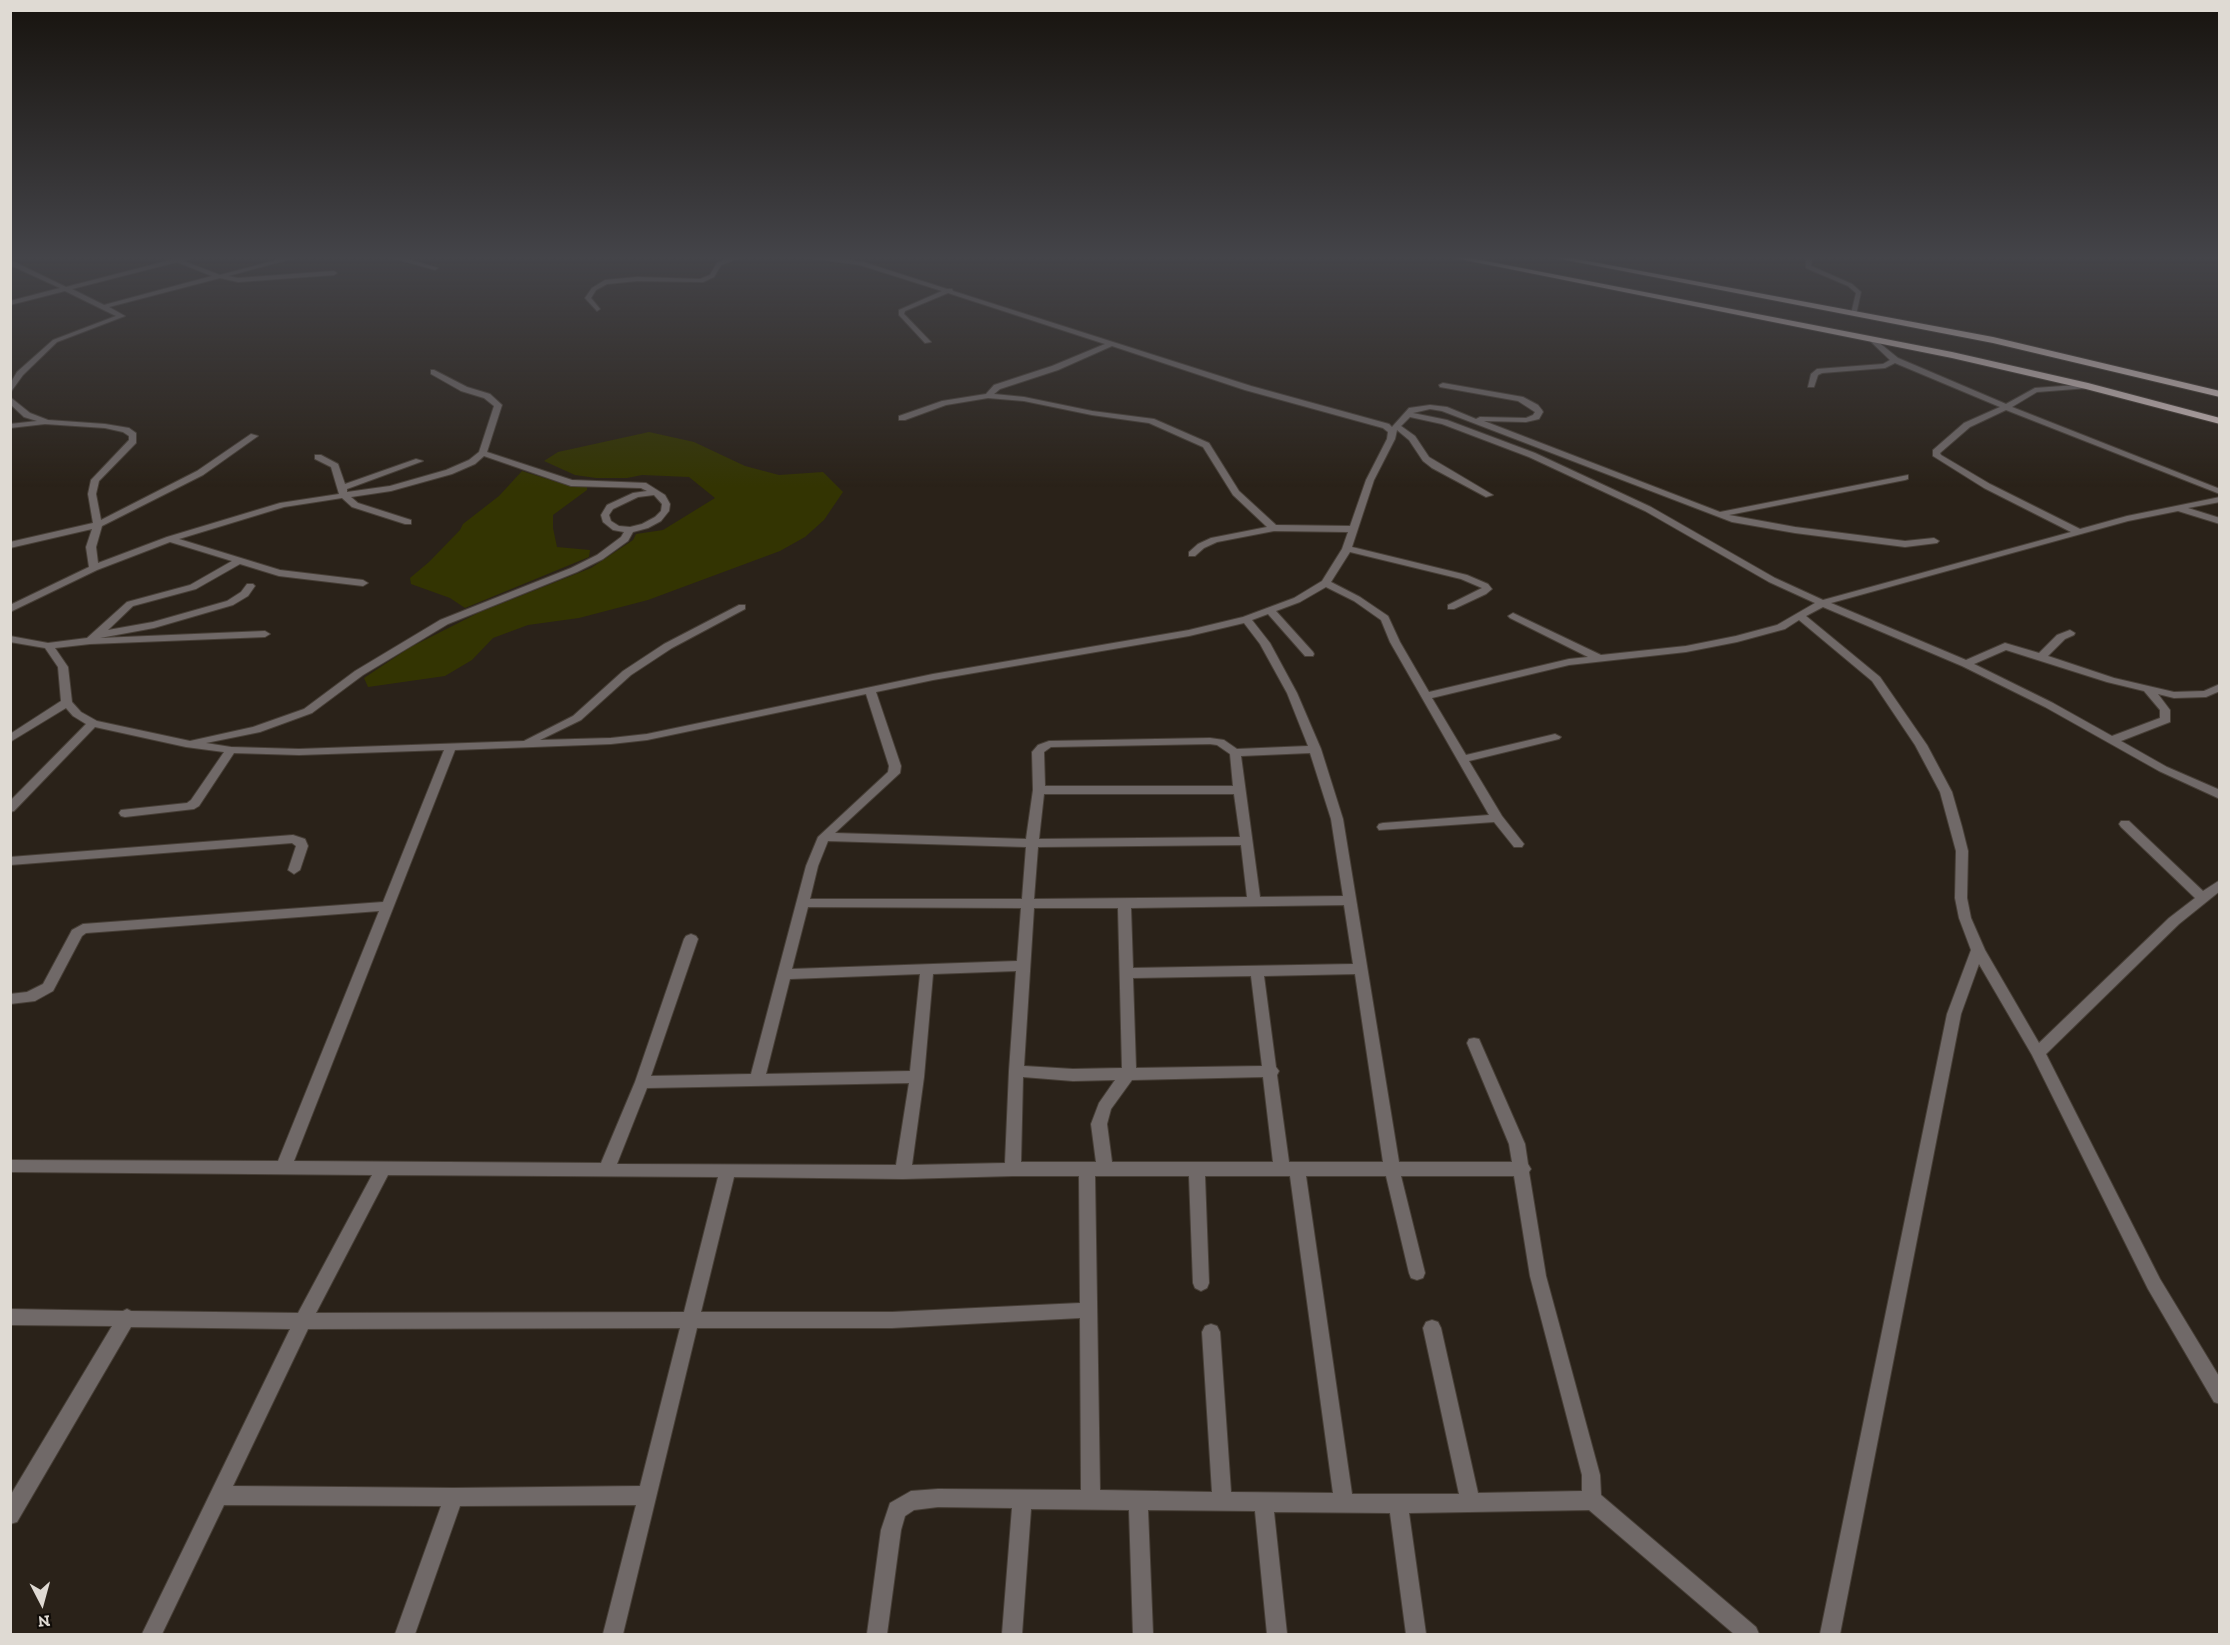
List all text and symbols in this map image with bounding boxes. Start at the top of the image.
north arrow [12,1573,72,1633]
text: N [37,1611,51,1631]

